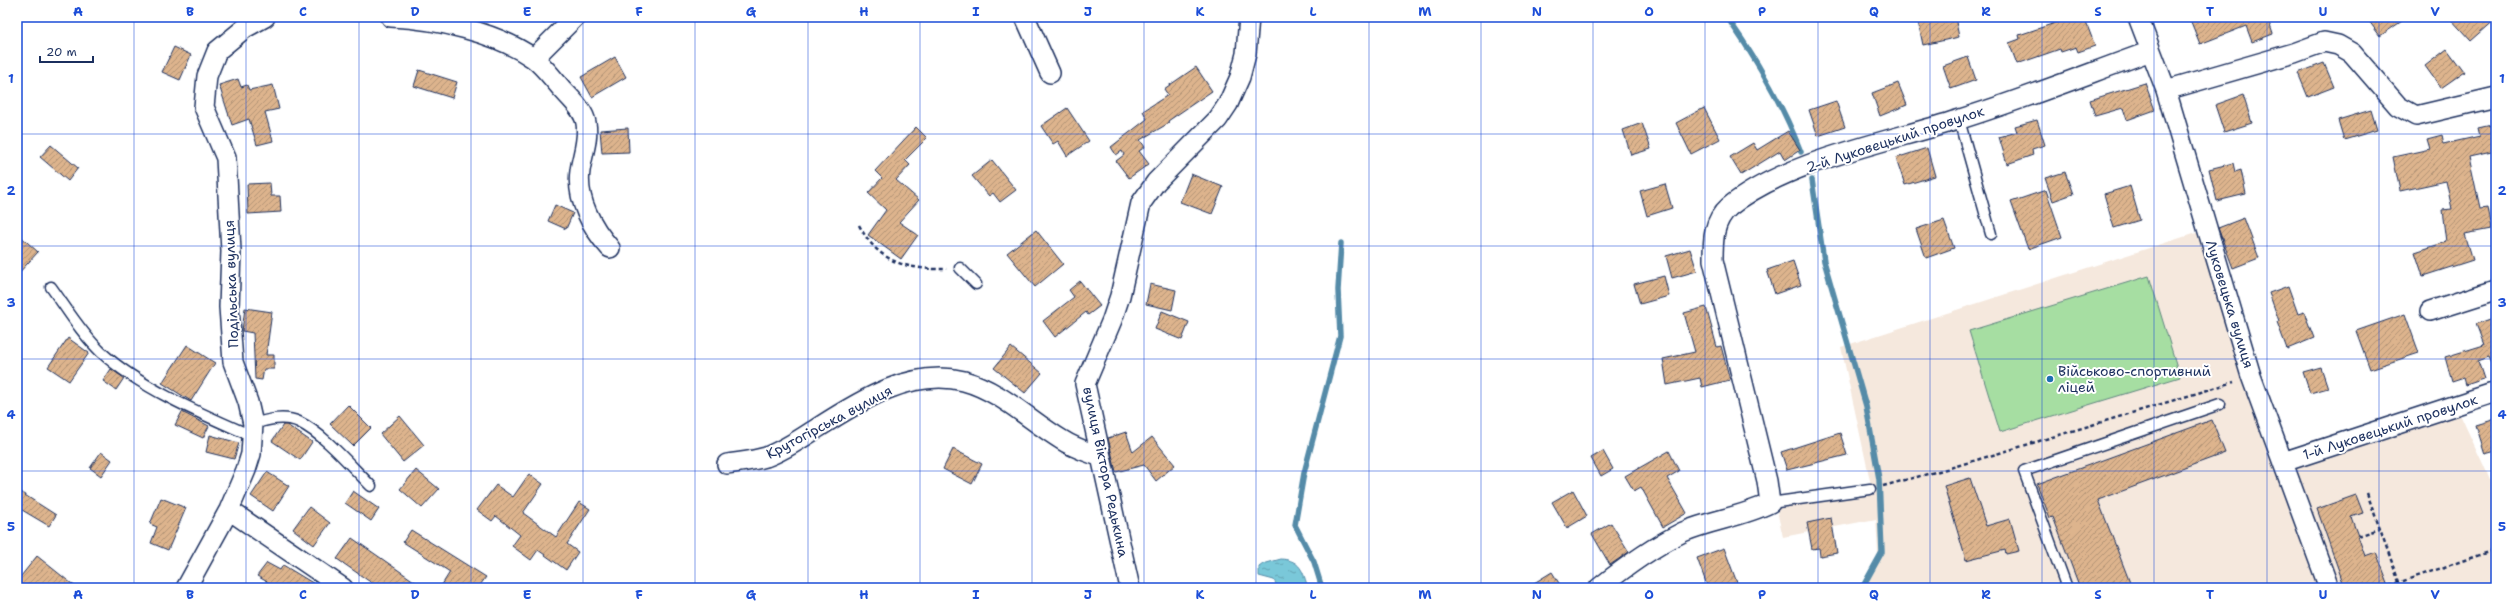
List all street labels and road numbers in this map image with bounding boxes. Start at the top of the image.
street label: 2-й Луковецький провулок [1804,102,1987,176]
street label: Подільська вулиця [220,220,242,348]
street label: Луковецька вулиця [2202,238,2258,370]
street label: Крутогірська вулиця [763,381,895,463]
street label: вулиця Віктора Редькина [1079,385,1133,559]
street label: 1-й Луковецький провулок [2300,390,2480,464]

